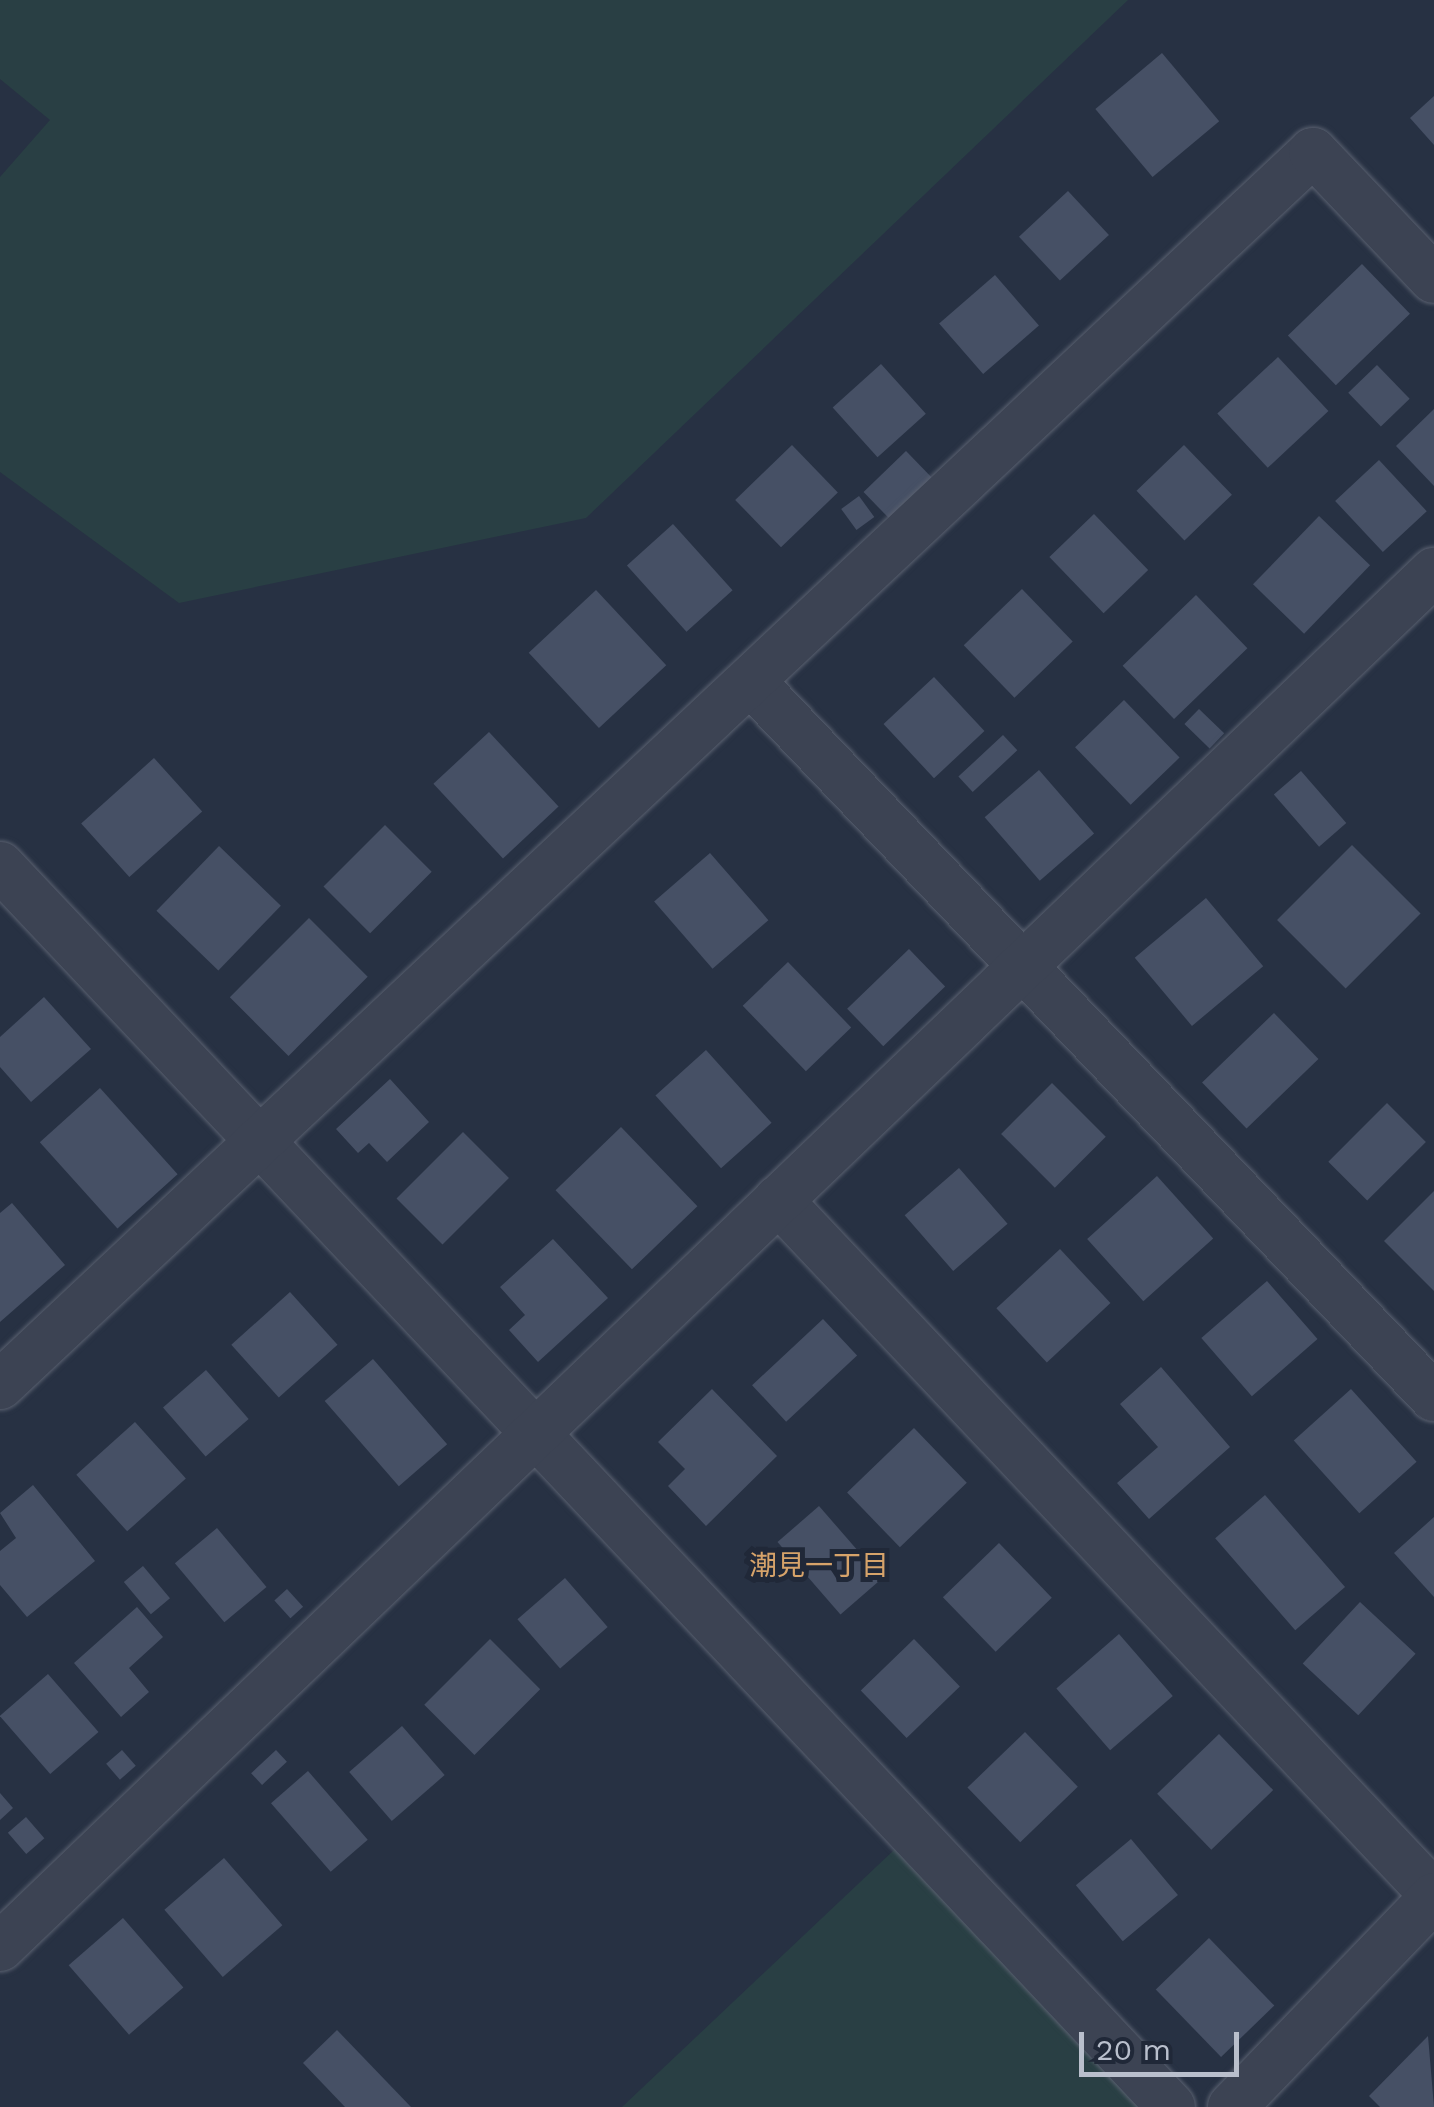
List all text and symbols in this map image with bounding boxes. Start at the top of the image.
district label: 潮見一丁目 [749,1549,889,1583]
scale bar [1084,2012,1244,2074]
text: 20 m [1096,2032,1171,2067]

